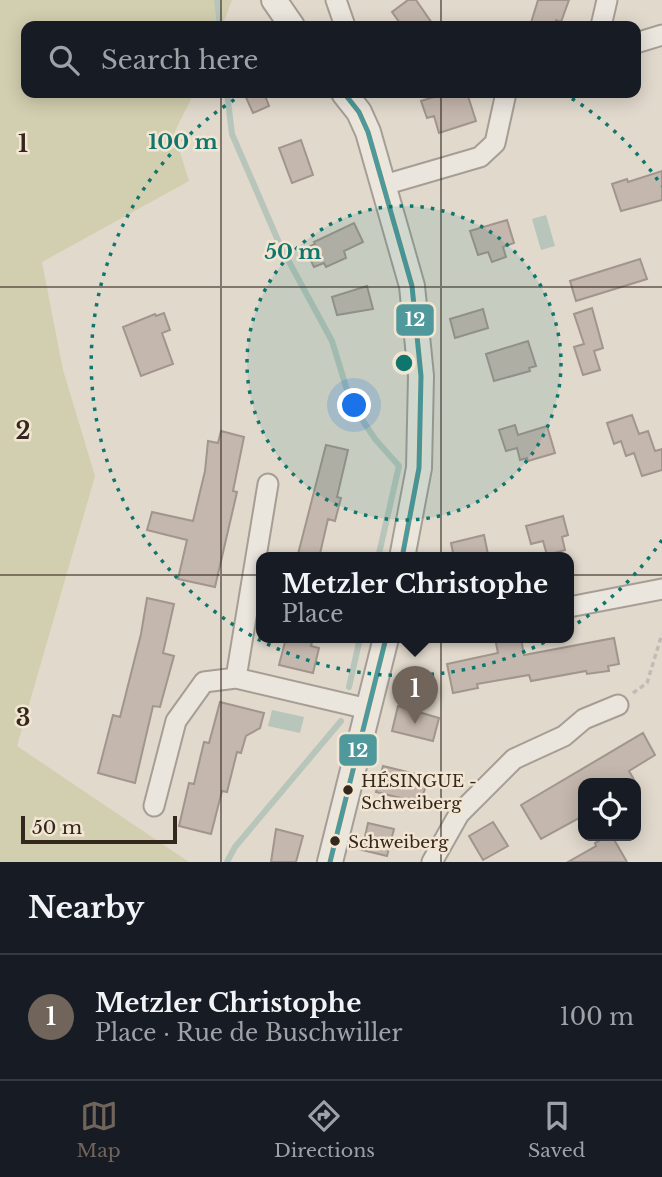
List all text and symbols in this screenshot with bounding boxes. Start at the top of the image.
search box [21,21,641,98]
icon: search [45,41,83,79]
text: Search here [101,44,258,76]
text: 100 m [148,129,218,155]
text: 1 [18,130,28,158]
text: 50 m [264,239,322,265]
line badge: 12 [395,303,435,337]
text: 12 [405,308,425,331]
centre of rings [392,351,416,375]
your location [337,388,371,422]
text: 2 [16,417,30,445]
popup [256,552,574,643]
text: Metzler Christophe [282,568,548,600]
text: Place [282,600,343,628]
pin: 1 [392,666,438,724]
text: 3 [16,704,30,732]
line badge: 12 [338,733,378,767]
text: 12 [348,739,368,762]
place label: HÉSINGUE - Schweiberg [361,771,477,814]
map controls [578,778,641,841]
button: locate [578,778,641,841]
marker: HÉSINGUE - Schweiberg [341,783,355,797]
scale bar [21,813,177,845]
text: 50 m [32,816,82,839]
place label: Schweiberg [348,832,449,853]
marker: Schweiberg [328,834,342,848]
text: Nearby [28,889,144,926]
text: Metzler Christophe [95,987,361,1019]
text: 1 [46,1003,56,1031]
text: 100 m [560,1003,634,1031]
text: Place · Rue de Buschwiller [95,1019,403,1047]
tab: Map [77,1097,121,1162]
tab: Directions [274,1097,375,1162]
tab: Saved [528,1097,585,1162]

